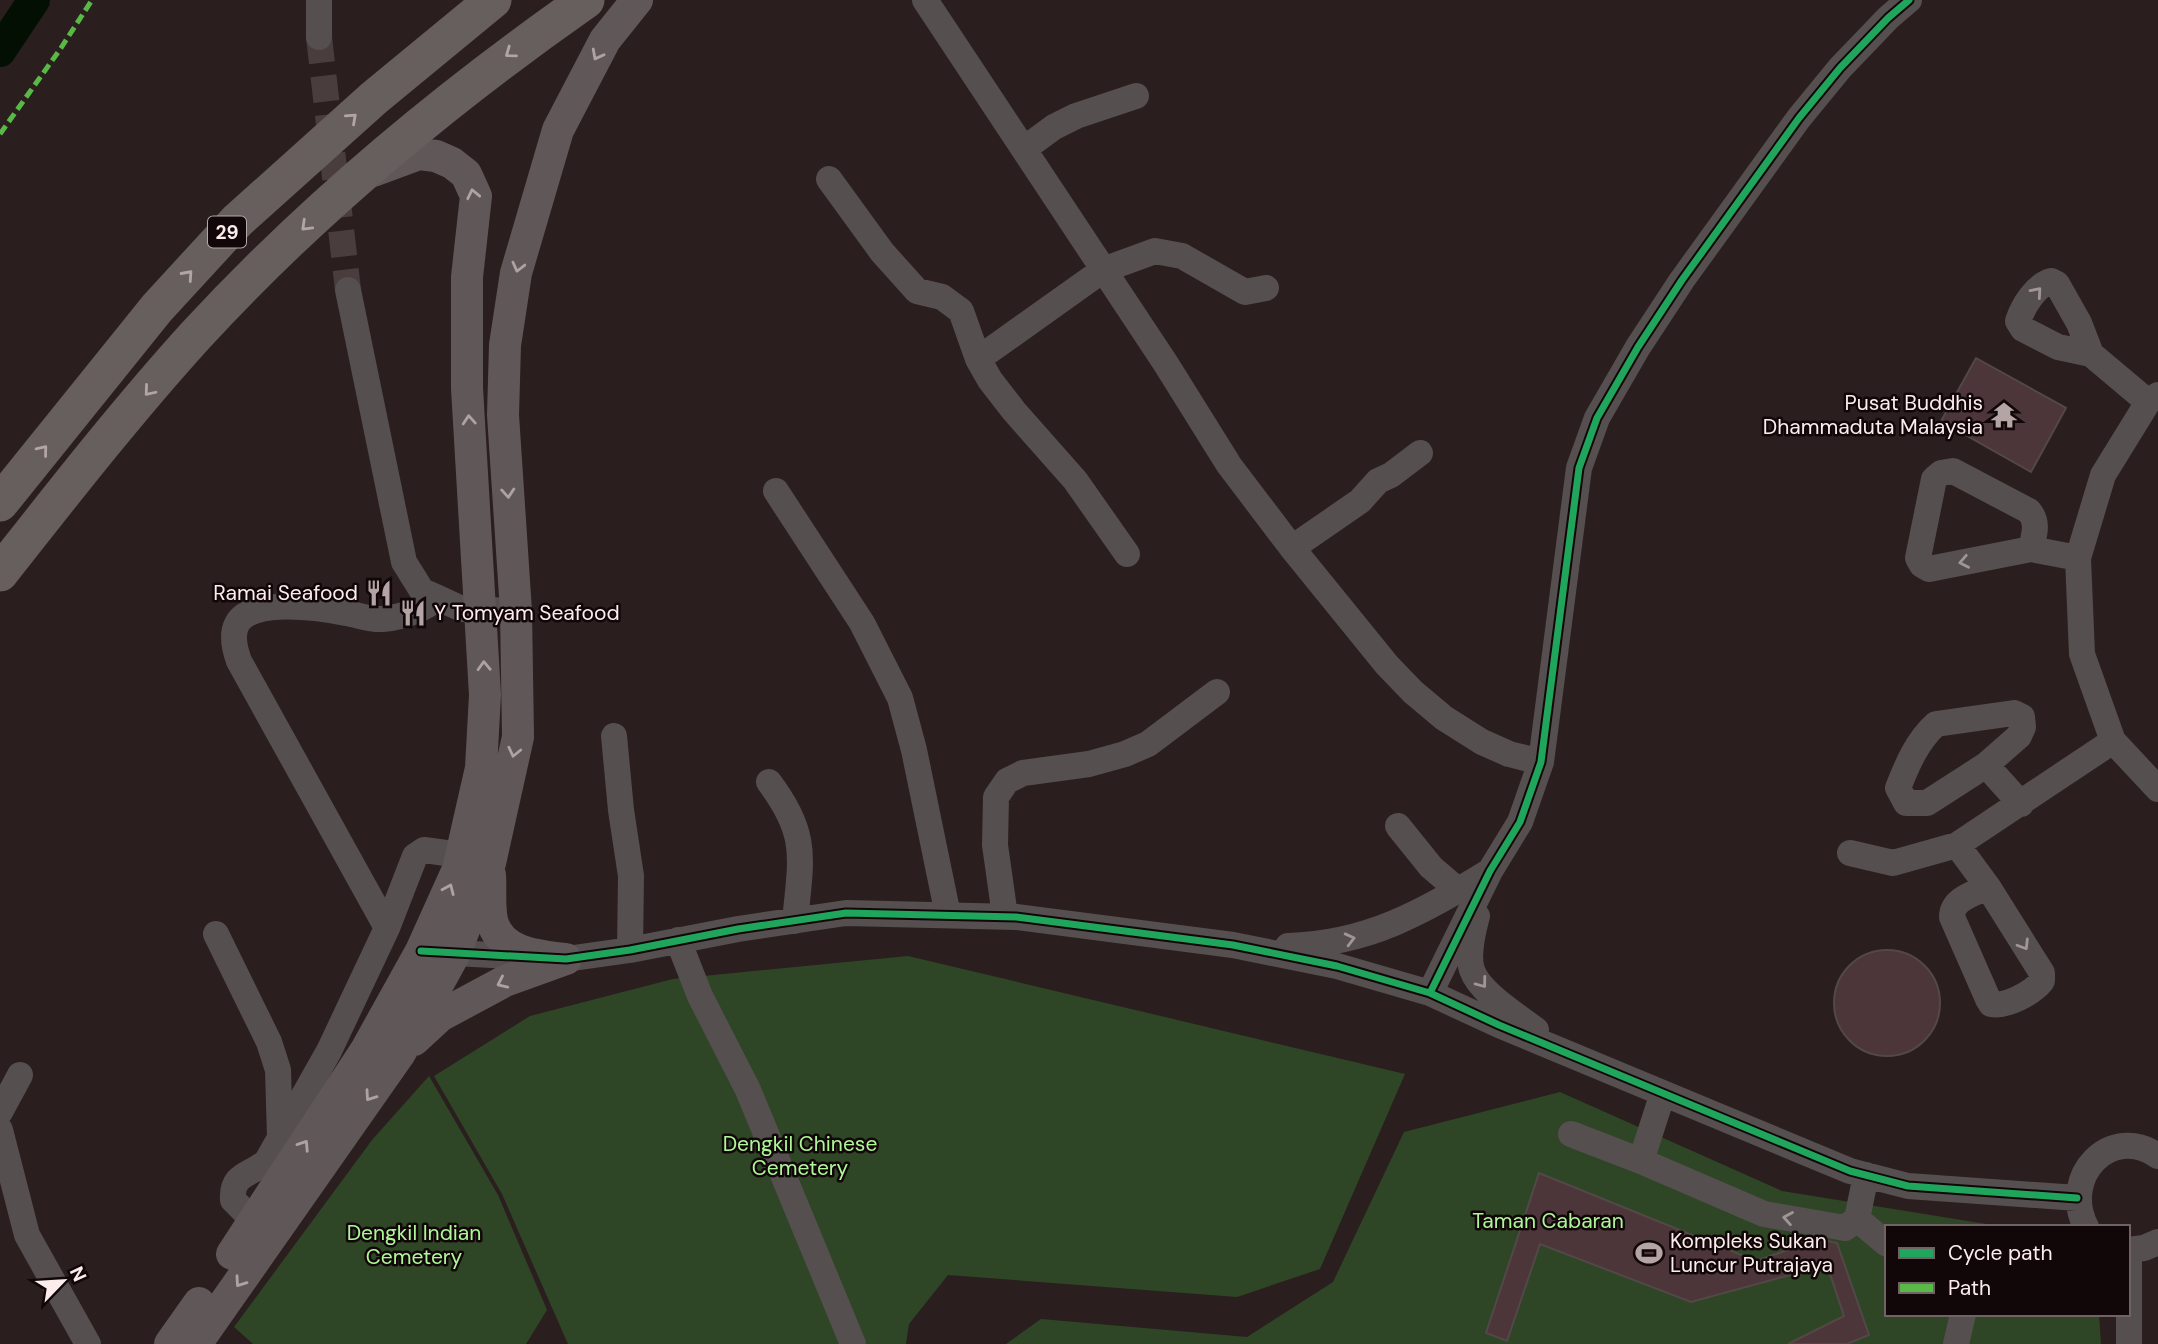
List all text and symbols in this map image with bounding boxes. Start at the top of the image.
one-way arrow [505,45,518,58]
one-way arrow [592,48,605,60]
one-way arrow [344,113,357,126]
one-way arrow [466,188,481,200]
road number: 29 [208,216,246,248]
one-way arrow [302,218,315,231]
one-way arrow [512,261,526,273]
one-way arrow [180,270,192,283]
one-way arrow [2029,287,2041,300]
one-way arrow [145,383,158,395]
place label: Pusat Buddhis Dhammaduta Malaysia [1763,389,1983,441]
temple icon: Pusat Buddhis Dhammaduta Malaysia [1989,400,2019,430]
one-way arrow [462,414,477,425]
one-way arrow [35,446,47,459]
one-way arrow [500,488,515,499]
one-way arrow [1958,554,1970,569]
restaurant icon: Ramai Seafood [364,578,394,608]
place label: Ramai Seafood [213,579,358,607]
restaurant icon: Y Tomyam Seafood [398,598,428,628]
place label: Y Tomyam Seafood [434,599,620,627]
one-way arrow [476,661,491,672]
one-way arrow [508,746,523,758]
one-way arrow [441,884,455,896]
one-way arrow [1344,932,1356,947]
one-way arrow [2015,937,2028,950]
one-way arrow [497,975,509,989]
one-way arrow [1473,975,1486,988]
one-way arrow [366,1088,378,1101]
park label: Dengkil Chinese Cemetery [723,1130,877,1182]
one-way arrow [295,1140,308,1153]
park label: Taman Cabaran [1472,1207,1624,1235]
one-way arrow [1782,1211,1794,1226]
park label: Dengkil Indian Cemetery [347,1219,481,1271]
legend [1885,1225,2130,1316]
place label: Kompleks Sukan Luncur Putrajaya [1670,1227,1833,1279]
sports icon: Kompleks Sukan Luncur Putrajaya [1634,1238,1664,1268]
text: Cycle path [1948,1239,2053,1267]
north arrow [28,1246,98,1316]
text: N [64,1262,92,1286]
one-way arrow [236,1274,248,1287]
text: Path [1948,1274,1991,1302]

